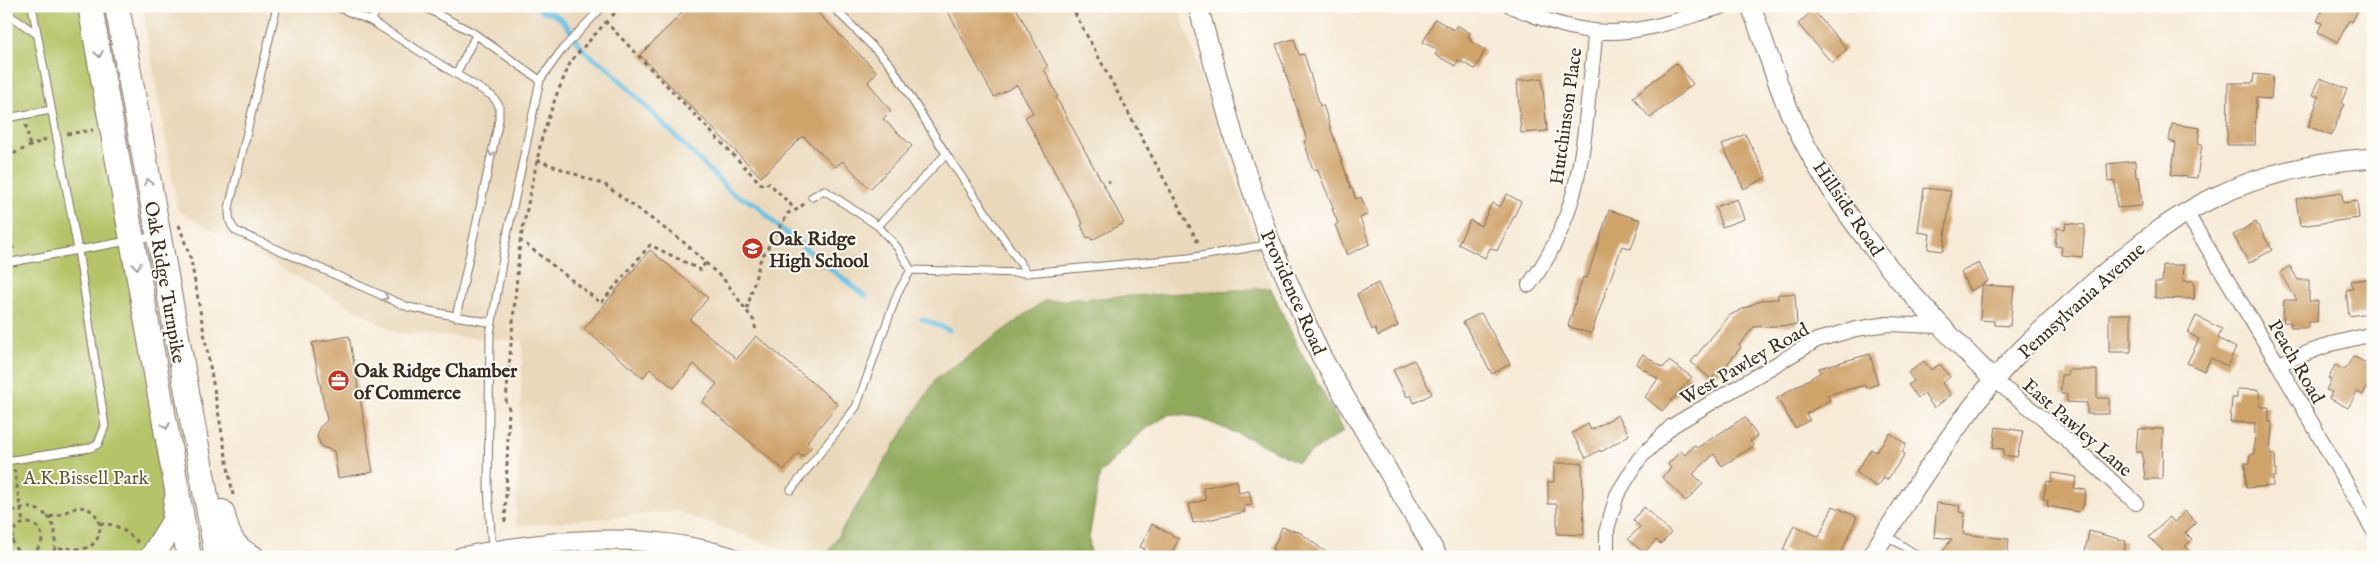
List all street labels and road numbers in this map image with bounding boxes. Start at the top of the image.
street label: Hutchinson Place [1545,46,1589,186]
street label: Hillside Road [1807,157,1888,262]
street label: Oak Ridge Turnpike [138,199,190,366]
street label: Providence Road [1254,227,1331,360]
street label: Pennsylvania Avenue [2014,238,2151,365]
street label: Peach Road [2262,316,2329,409]
street label: West Pawley Road [1676,318,1814,411]
street label: East Pawley Lane [2017,374,2137,483]

